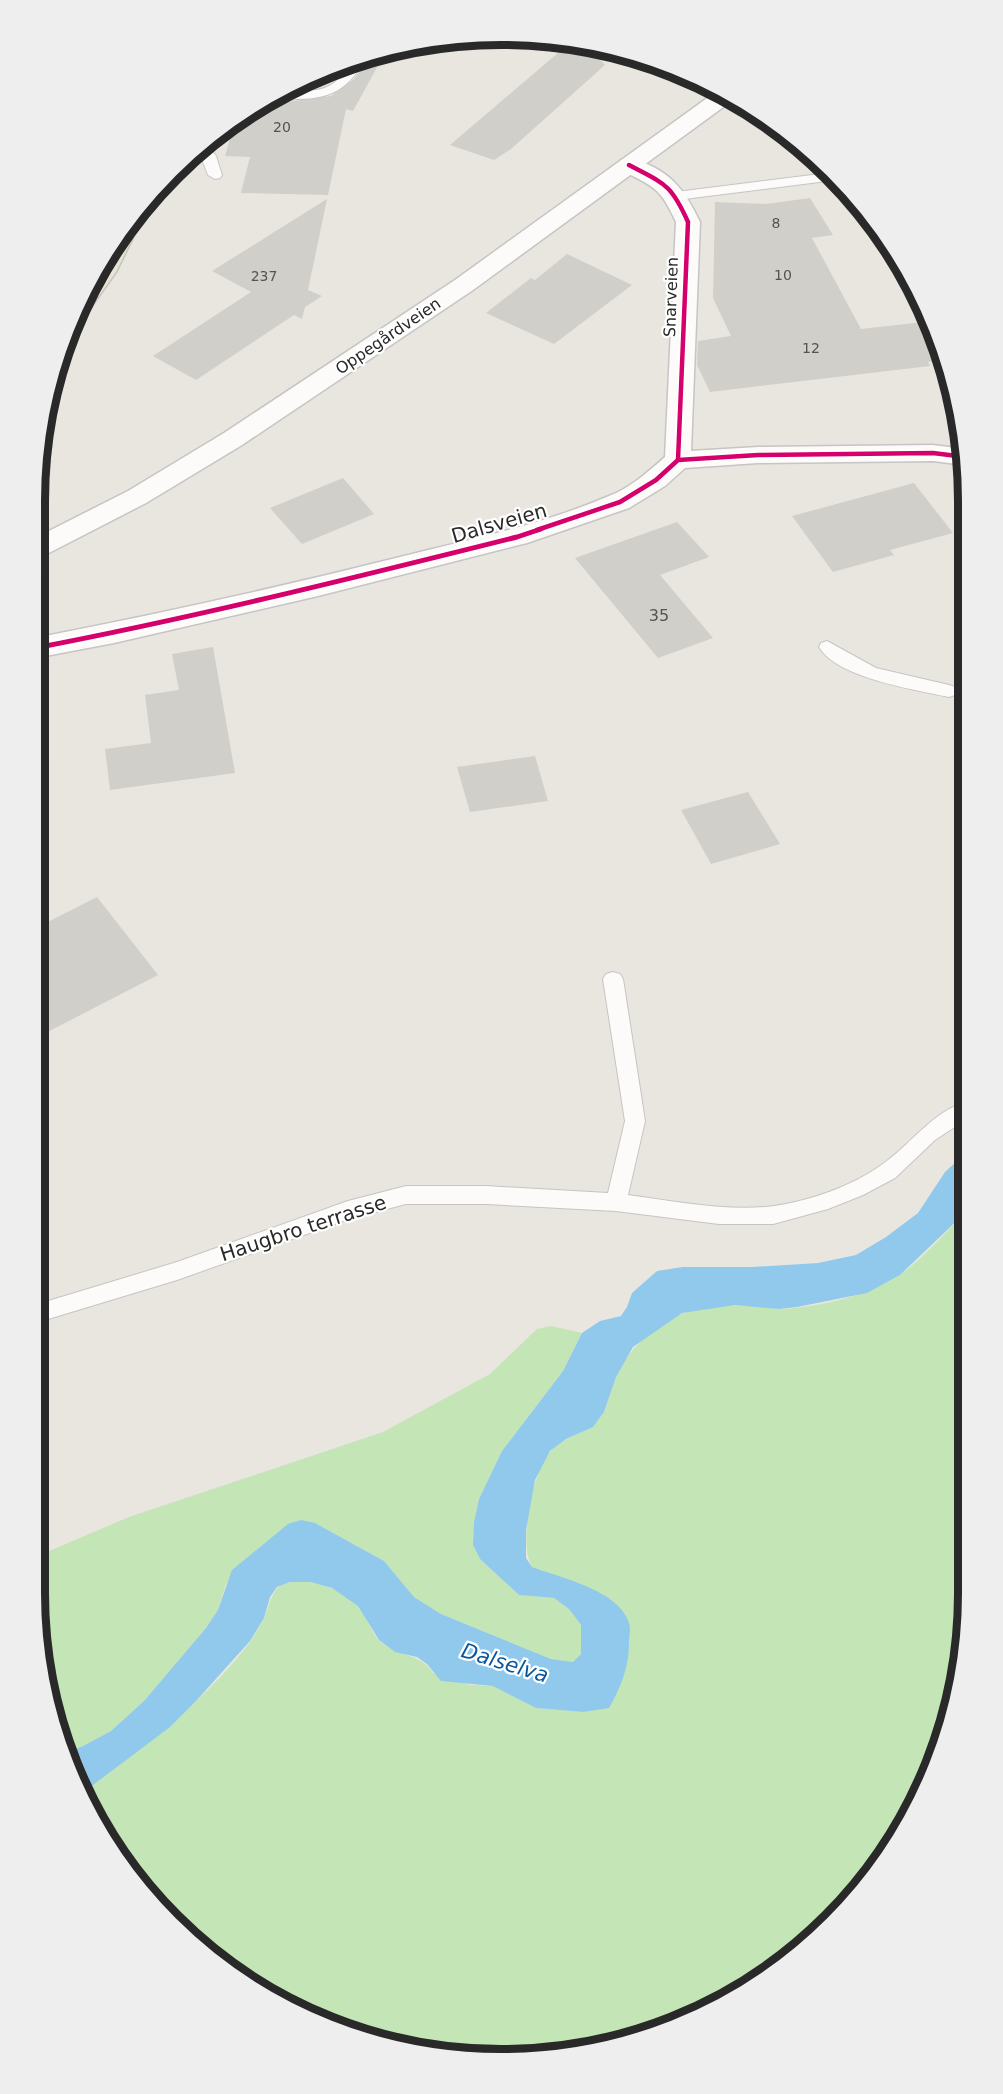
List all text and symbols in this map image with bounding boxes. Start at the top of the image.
house number: 20 [273,119,291,135]
house number: 8 [772,215,780,231]
street label: Snarveien [660,256,682,338]
house number: 10 [774,267,792,283]
house number: 237 [251,268,277,284]
street label: Oppegårdveien [332,294,444,378]
house number: 12 [802,340,820,356]
street label: Dalsveien [448,498,550,548]
house number: 35 [649,606,669,625]
street label: Haugbro terrasse [217,1190,389,1266]
water label: Dalselva [459,1638,551,1688]

